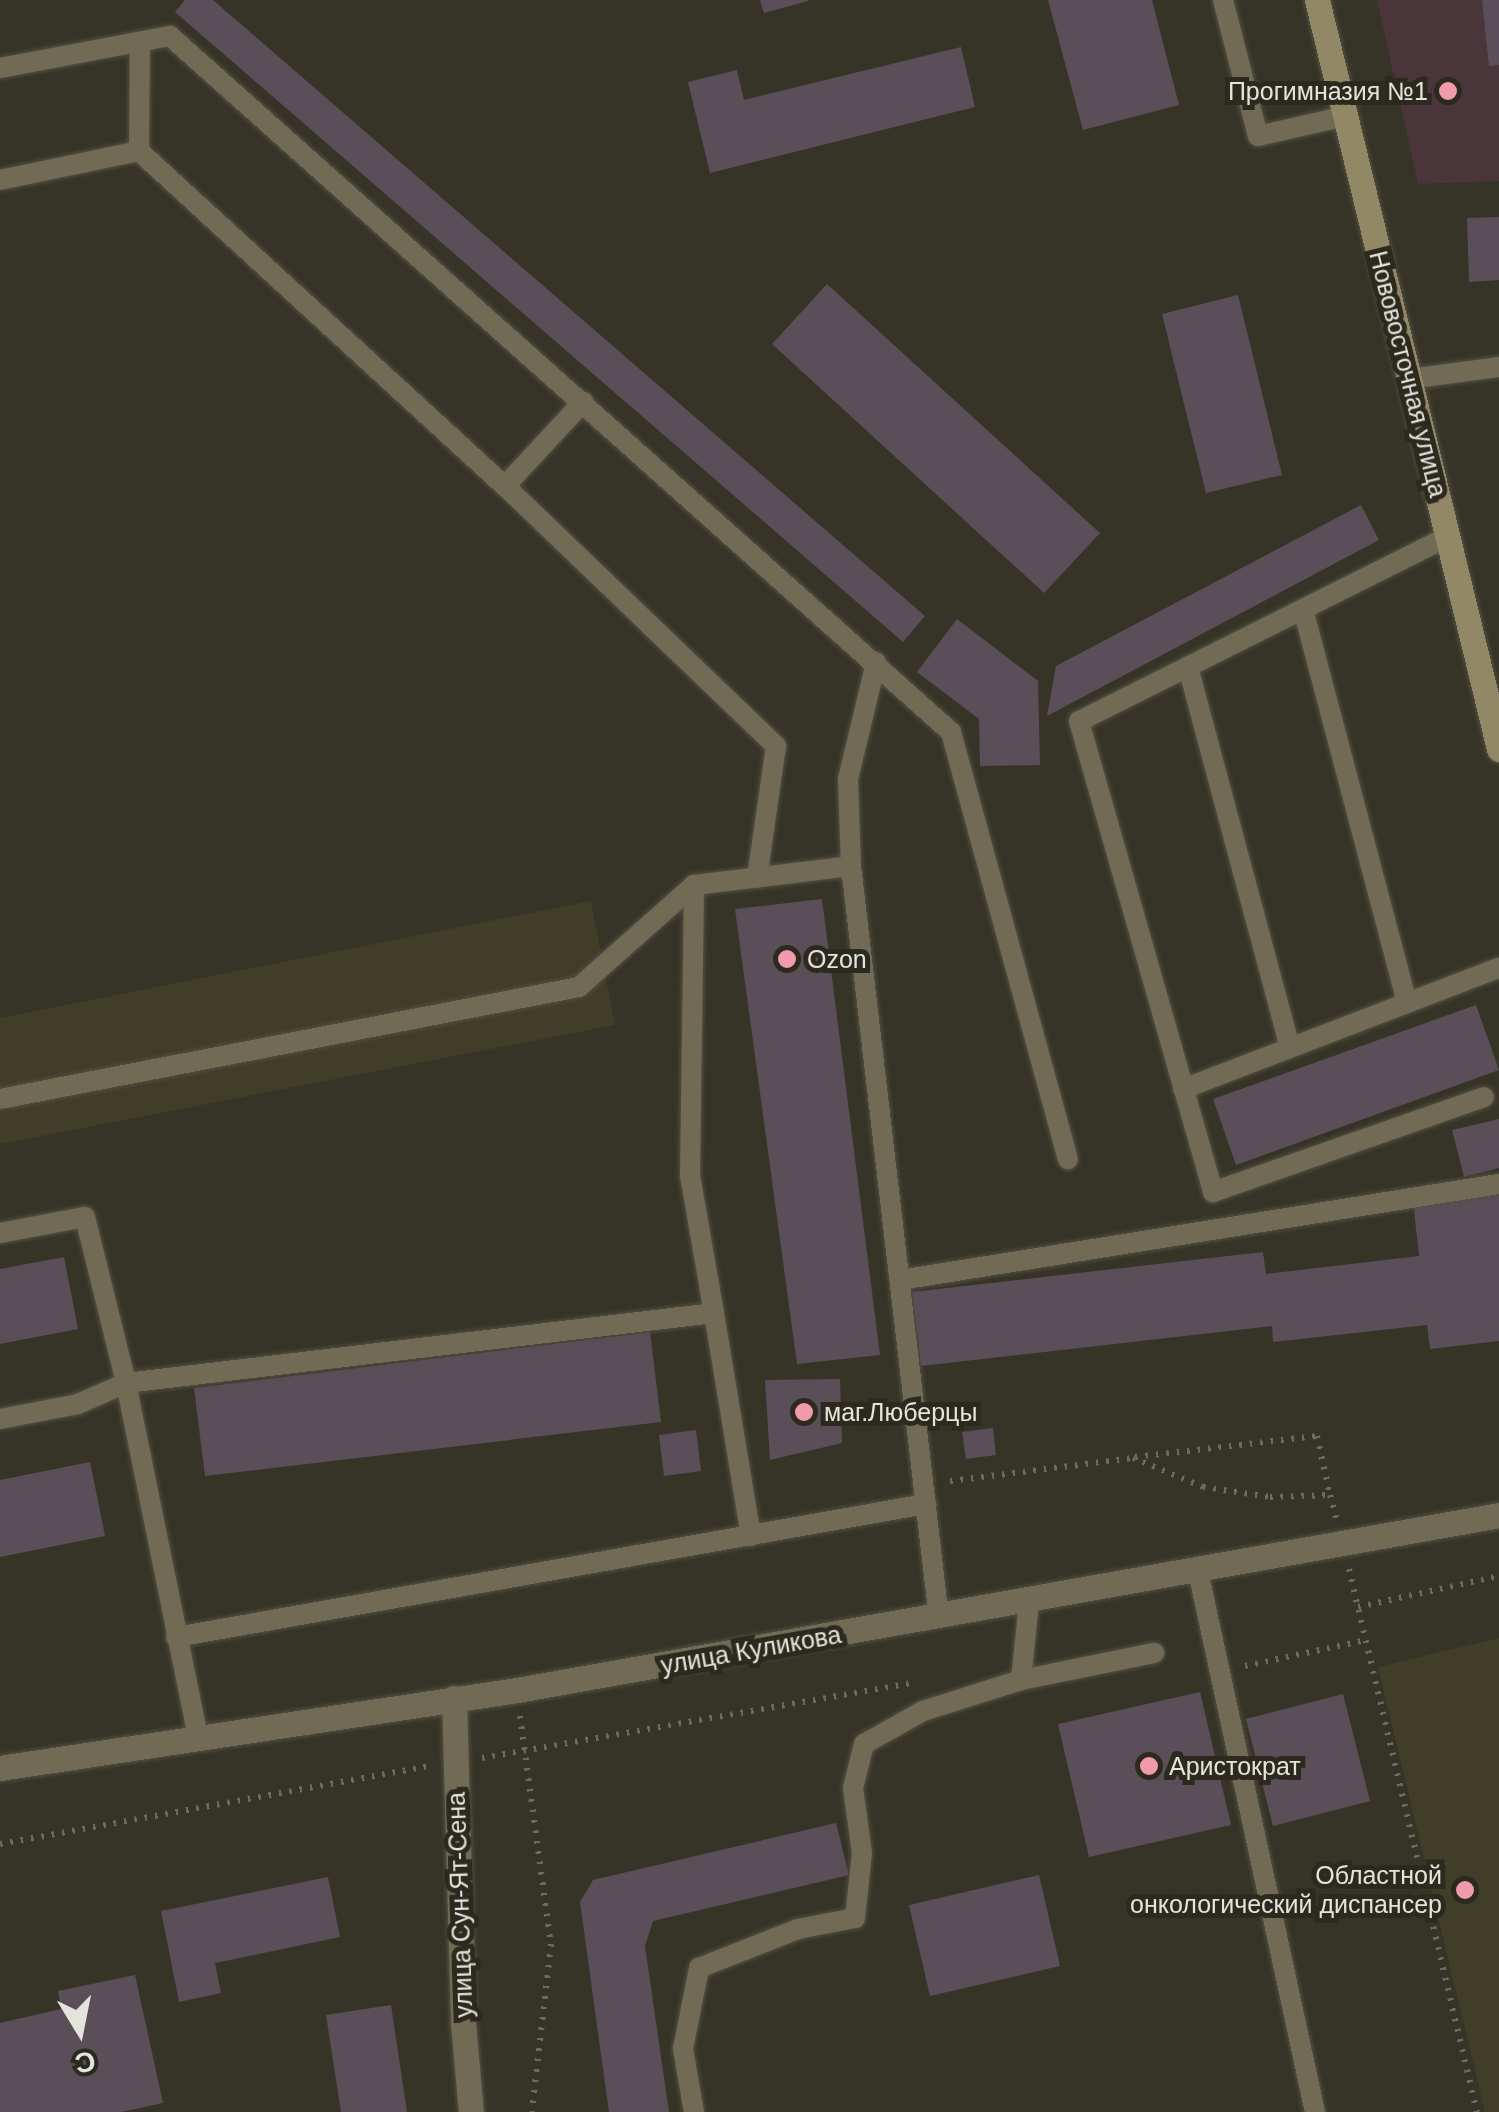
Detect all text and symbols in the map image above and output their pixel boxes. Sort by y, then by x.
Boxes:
place label: Прогимназия №1 [1228,76,1428,106]
marker: Прогимназия №1 [1437,80,1459,102]
street label: Нововосточная улица [1363,248,1453,500]
place label: Ozon [807,944,867,974]
marker: Ozon [776,948,798,970]
place label: маг.Люберцы [824,1397,977,1427]
marker: маг.Люберцы [793,1401,815,1423]
street label: улица Куликова [658,1619,844,1681]
place label: Аристократ [1169,1751,1301,1781]
marker: Аристократ [1138,1755,1160,1777]
street label: улица Сун-Ят-Сена [441,1792,479,2018]
place label: Областной онкологический диспансер [1130,1861,1442,1920]
marker: Областной онкологический диспансер [1452,1877,1478,1903]
north arrow [30,1982,130,2082]
text: С [73,2045,98,2079]

